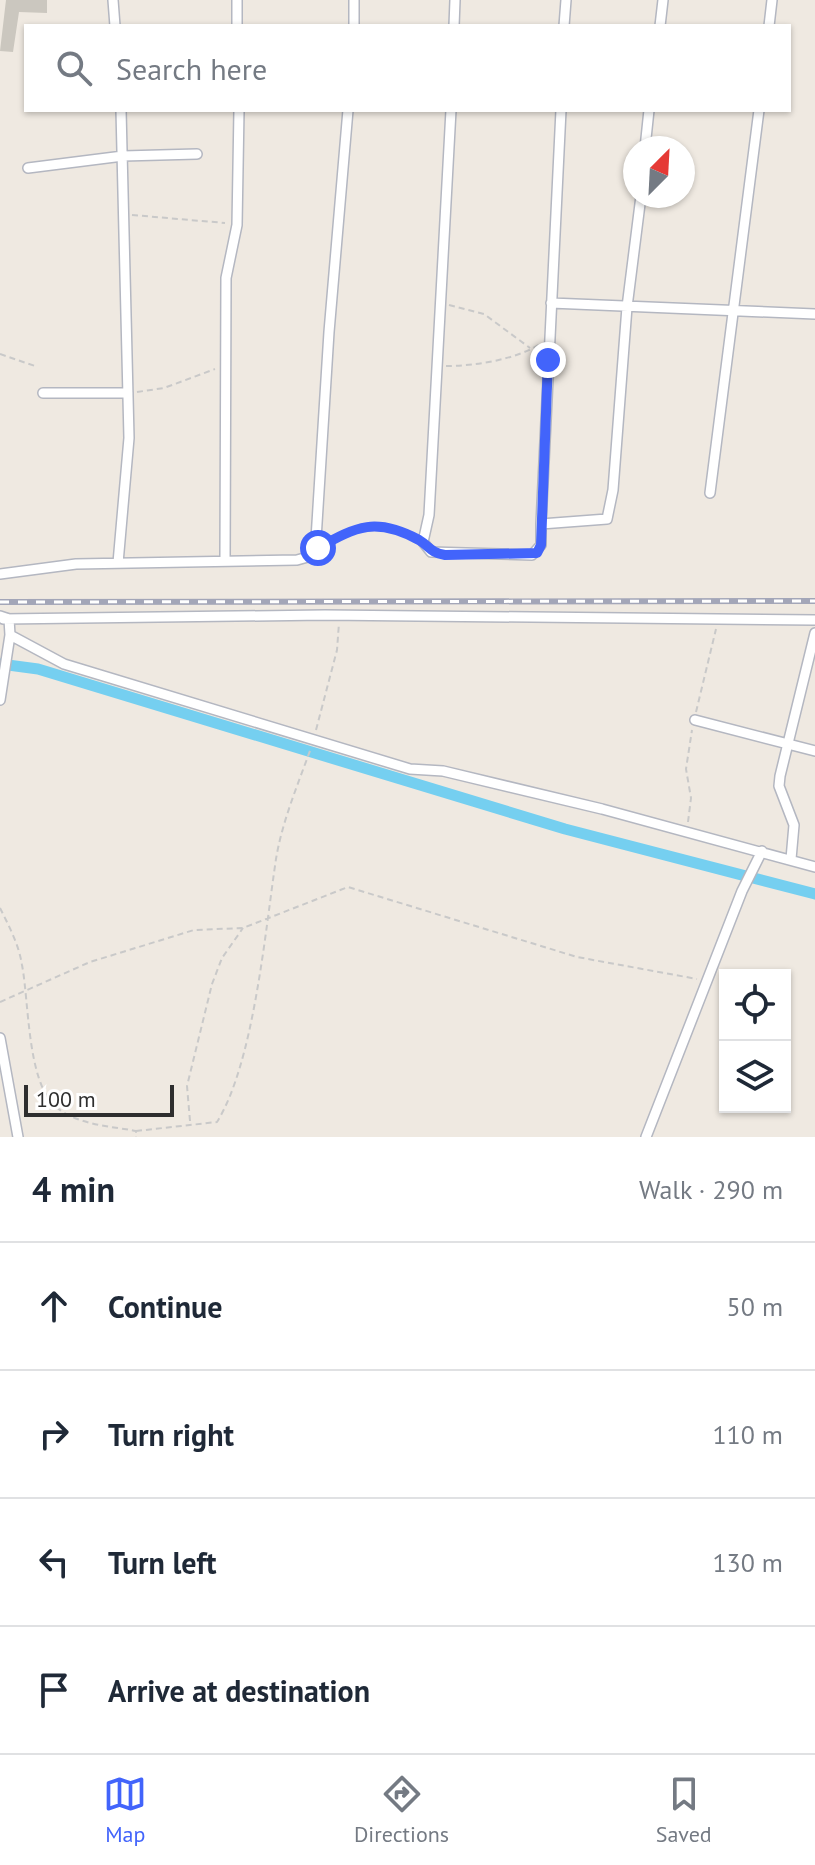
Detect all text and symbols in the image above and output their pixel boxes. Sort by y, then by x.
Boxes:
search box [24,24,791,112]
icon: search [52,46,96,90]
text: Search here [116,49,267,88]
north arrow [623,136,695,208]
route end [530,342,566,378]
route start [300,530,336,566]
map controls [719,969,791,1113]
button: locate [719,969,791,1041]
button: layers [719,1041,791,1113]
scale bar [24,1081,174,1117]
text: 100 m [36,1085,96,1113]
text: 4 min [32,1167,115,1211]
text: Walk · 290 m [639,1173,783,1206]
icon: ahead [32,1284,76,1328]
text: Continue [108,1287,222,1326]
text: 50 m [727,1290,783,1323]
icon: right [32,1412,76,1456]
text: Turn right [108,1415,234,1454]
text: 110 m [712,1418,783,1451]
icon: left [32,1540,76,1584]
text: Turn left [108,1543,216,1582]
text: 130 m [712,1546,783,1579]
icon: arrive [32,1668,76,1712]
text: Arrive at destination [108,1671,370,1710]
tab: Map [103,1772,147,1848]
tab: Directions [354,1772,449,1848]
tab: Saved [656,1772,712,1848]

